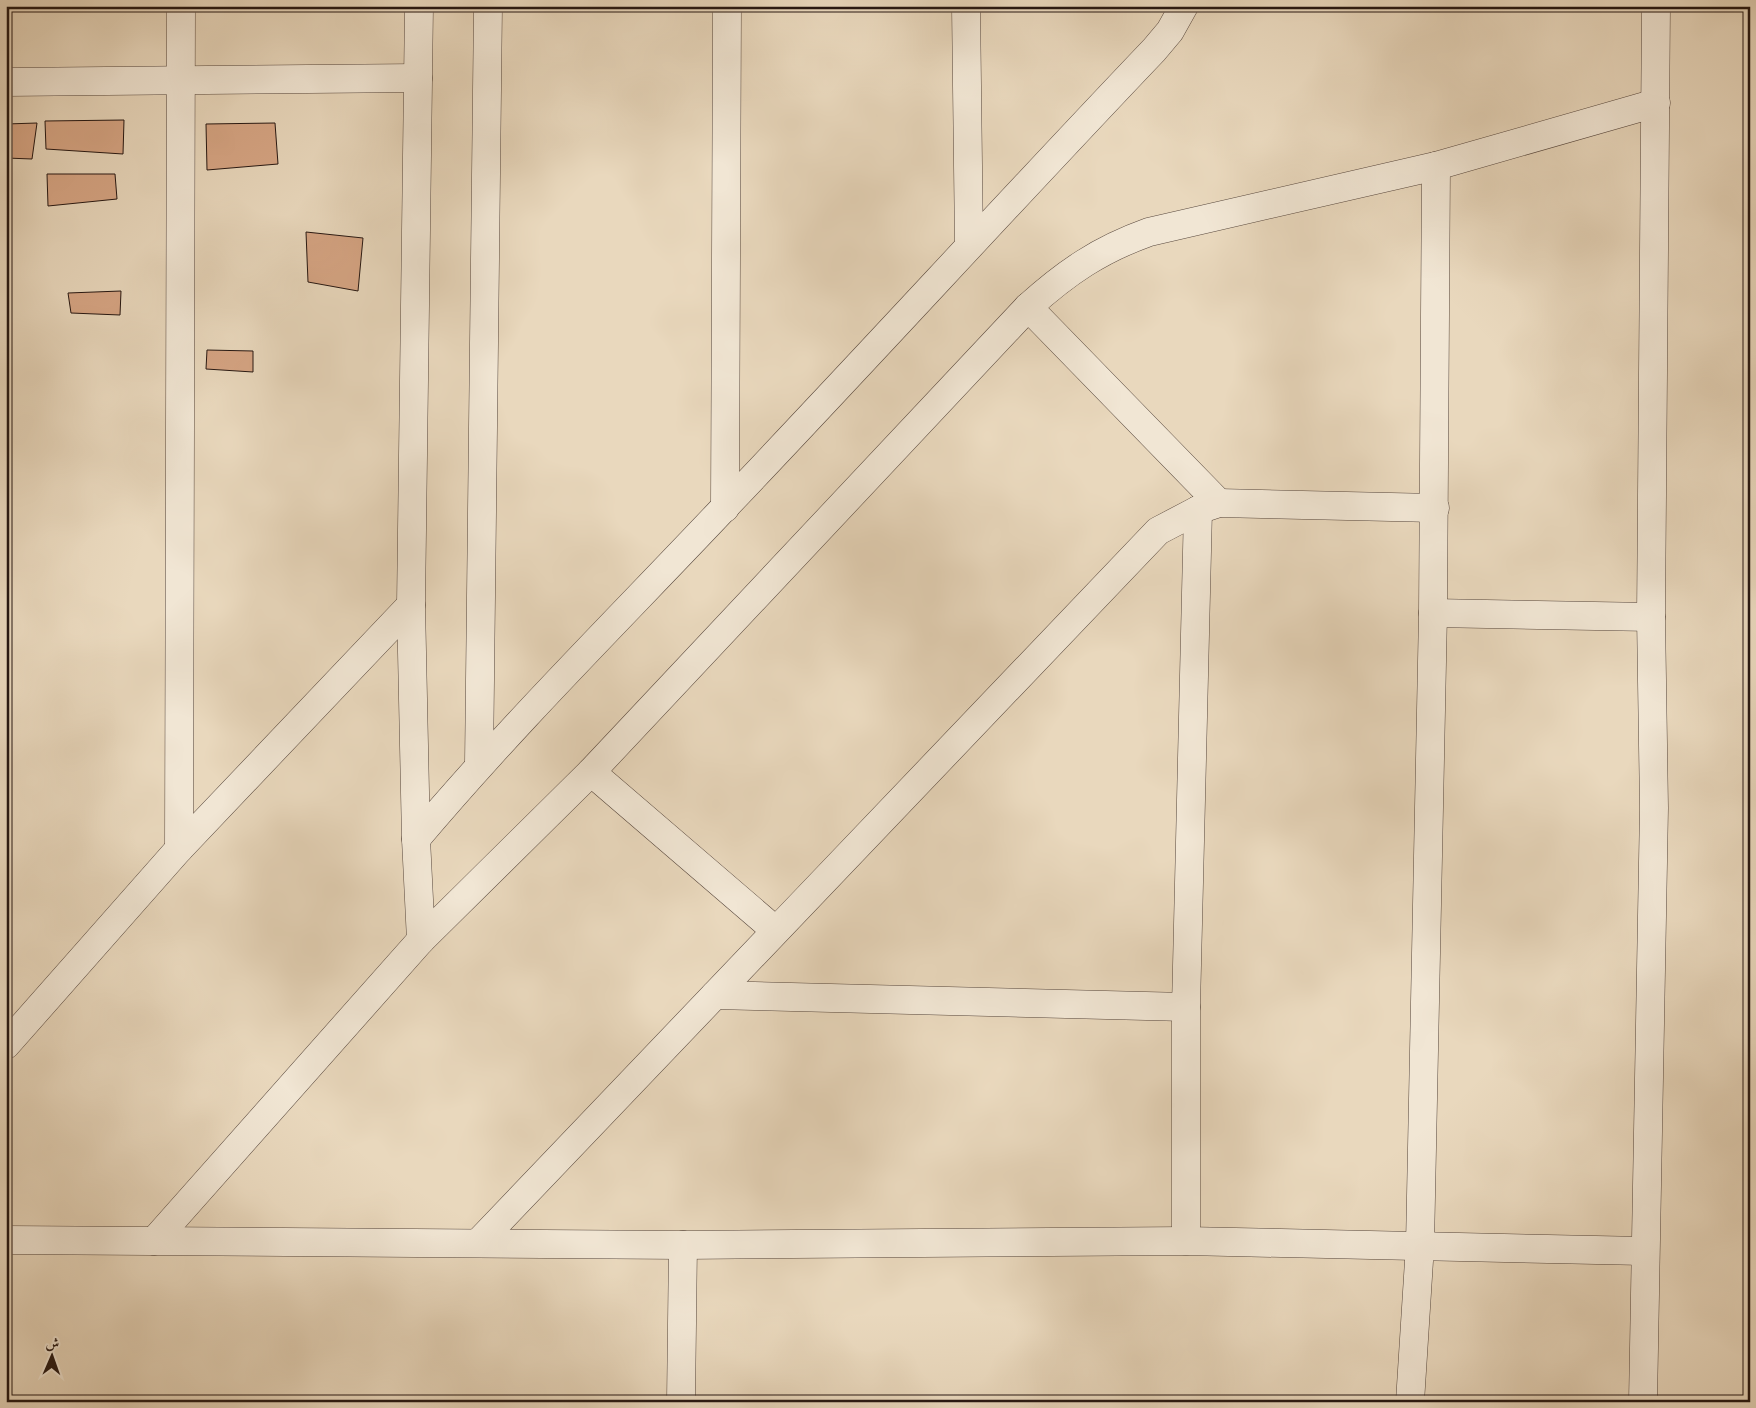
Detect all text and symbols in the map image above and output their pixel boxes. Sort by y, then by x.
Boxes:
north arrow [28,1330,78,1380]
text: ش [45,1335,60,1354]

